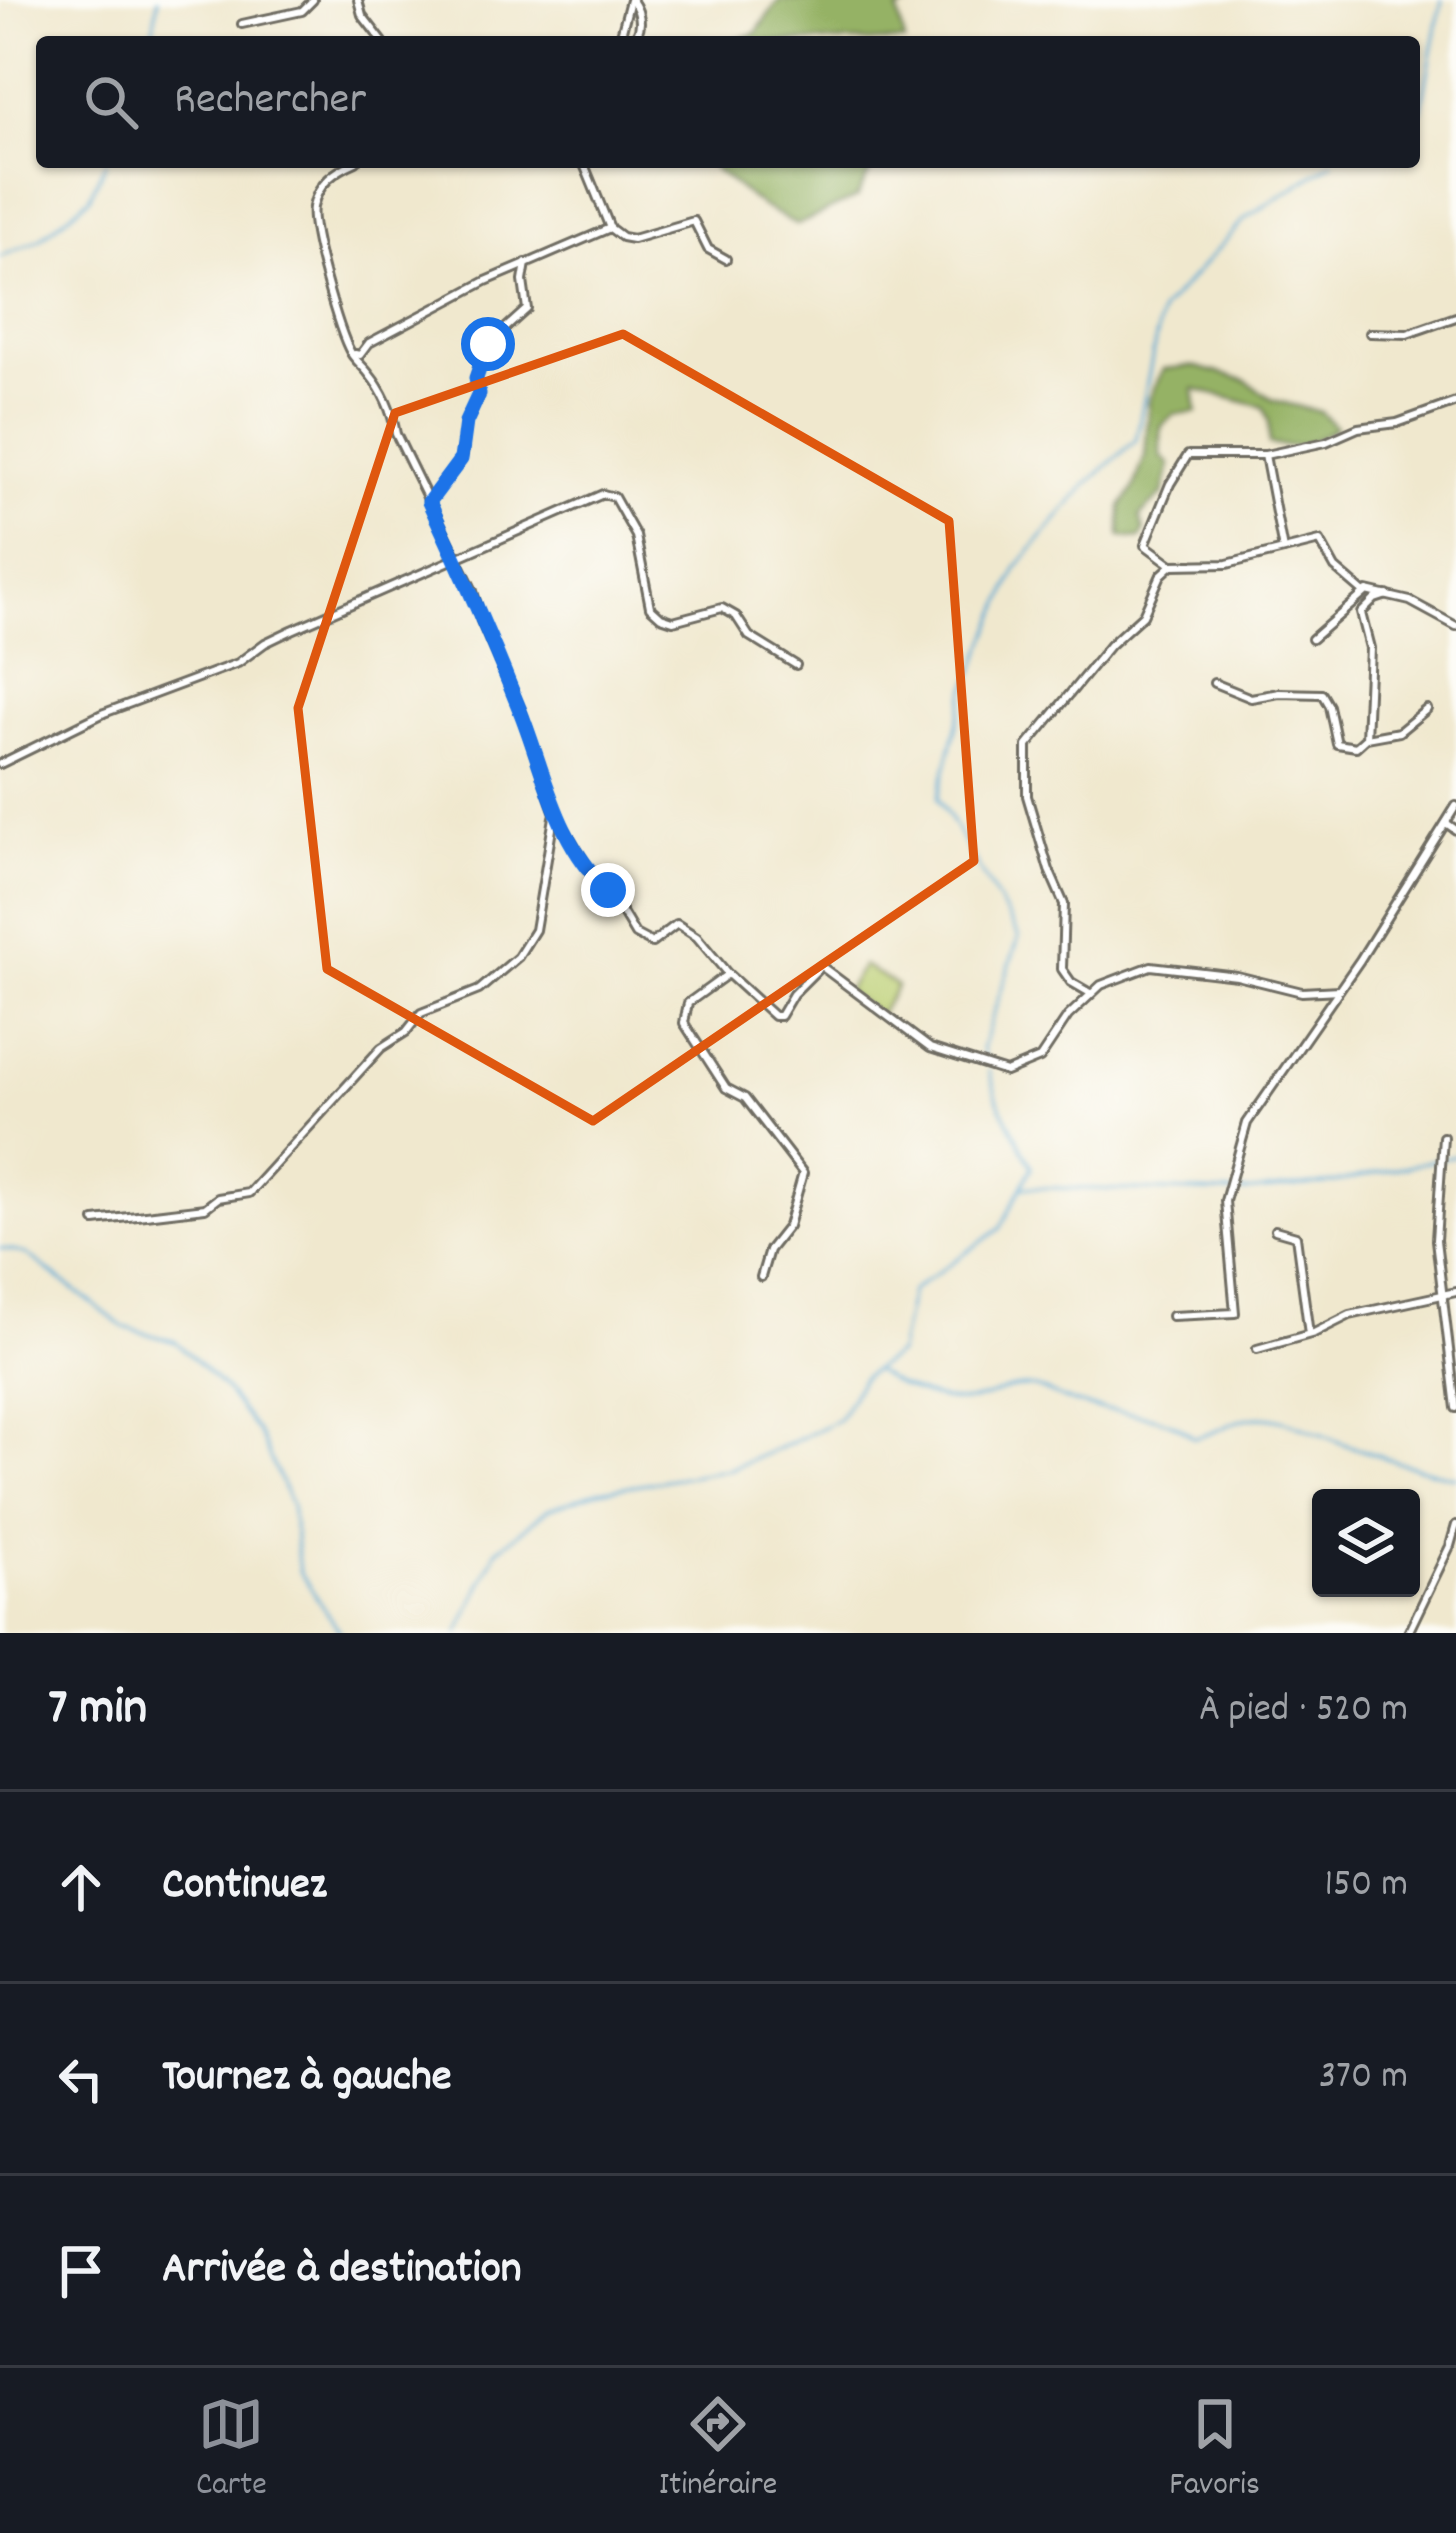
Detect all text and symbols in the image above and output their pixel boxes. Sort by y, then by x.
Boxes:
search box [36,36,1420,168]
icon: search [78,69,144,135]
text: Rechercher [174,70,366,134]
route start [461,317,515,371]
route end [581,863,635,917]
map controls [1312,1489,1420,1597]
button: layers [1312,1489,1420,1597]
text: 7 min [48,1675,147,1747]
text: À pied · 520 m [1199,1684,1408,1739]
icon: ahead [48,1854,114,1920]
text: Continuez [162,1855,327,1919]
text: 150 m [1324,1859,1408,1914]
icon: left [48,2046,114,2112]
text: Tournez à gauche [162,2047,452,2111]
text: 370 m [1319,2051,1408,2106]
icon: arrive [48,2238,114,2304]
text: Arrivée à destination [162,2239,521,2303]
tab: Carte [196,2391,267,2510]
tab: Itinéraire [659,2391,777,2510]
tab: Favoris [1169,2391,1260,2510]

